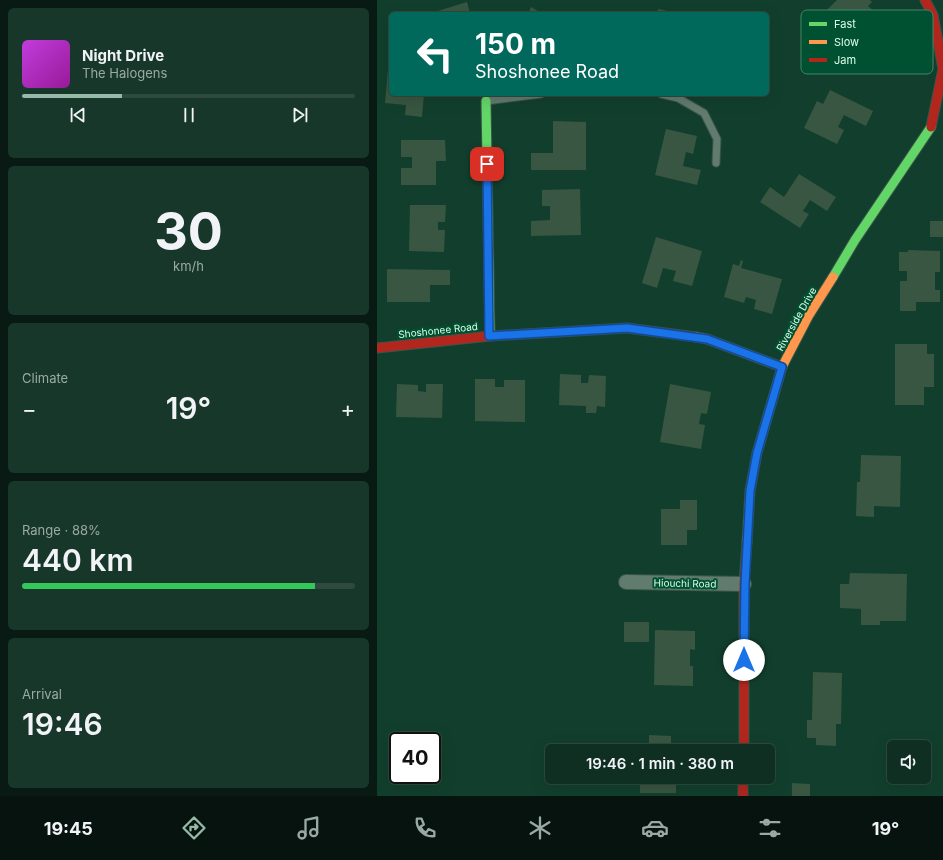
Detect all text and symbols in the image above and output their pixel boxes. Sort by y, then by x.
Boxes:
legend [801,10,933,74]
text: Fast [834,17,856,31]
text: 150 m [475,27,556,61]
icon: left [409,28,461,80]
text: Slow [834,35,859,49]
text: Night Drive [82,46,164,65]
text: Jam [834,53,856,67]
text: Shoshonee Road [475,61,619,82]
text: The Halogens [82,65,167,81]
icon: previous [67,104,89,126]
icon: pause [178,104,200,126]
icon: next [289,104,311,126]
pin [470,147,504,181]
icon: arrive [476,153,498,175]
text: 30 [154,200,223,263]
text: km/h [173,258,204,274]
street label: Riverside Drive [773,285,819,353]
street label: Shoshonee Road [398,320,478,340]
text: Climate [22,370,68,386]
text: 19° [166,390,211,426]
text: − [22,396,37,422]
text: + [340,396,355,422]
text: Range · 88% [22,522,101,538]
text: 440 km [22,542,133,578]
street label: Hiouchi Road [654,576,716,590]
position arrow [723,639,765,681]
text: Arrival [22,686,62,702]
text: 19:46 [22,706,103,742]
speed limit sign: 40 [389,732,441,784]
map controls [887,740,931,784]
button: sound [887,740,931,784]
text: 19:46 · 1 min · 380 m [586,754,734,773]
icon: directions [180,814,208,842]
icon: music [295,814,323,842]
icon: phone [411,814,439,842]
icon: climate [526,814,554,842]
icon: car [641,814,669,842]
icon: filters [756,814,784,842]
text: 19:45 [44,818,93,839]
text: 19° [872,818,899,839]

